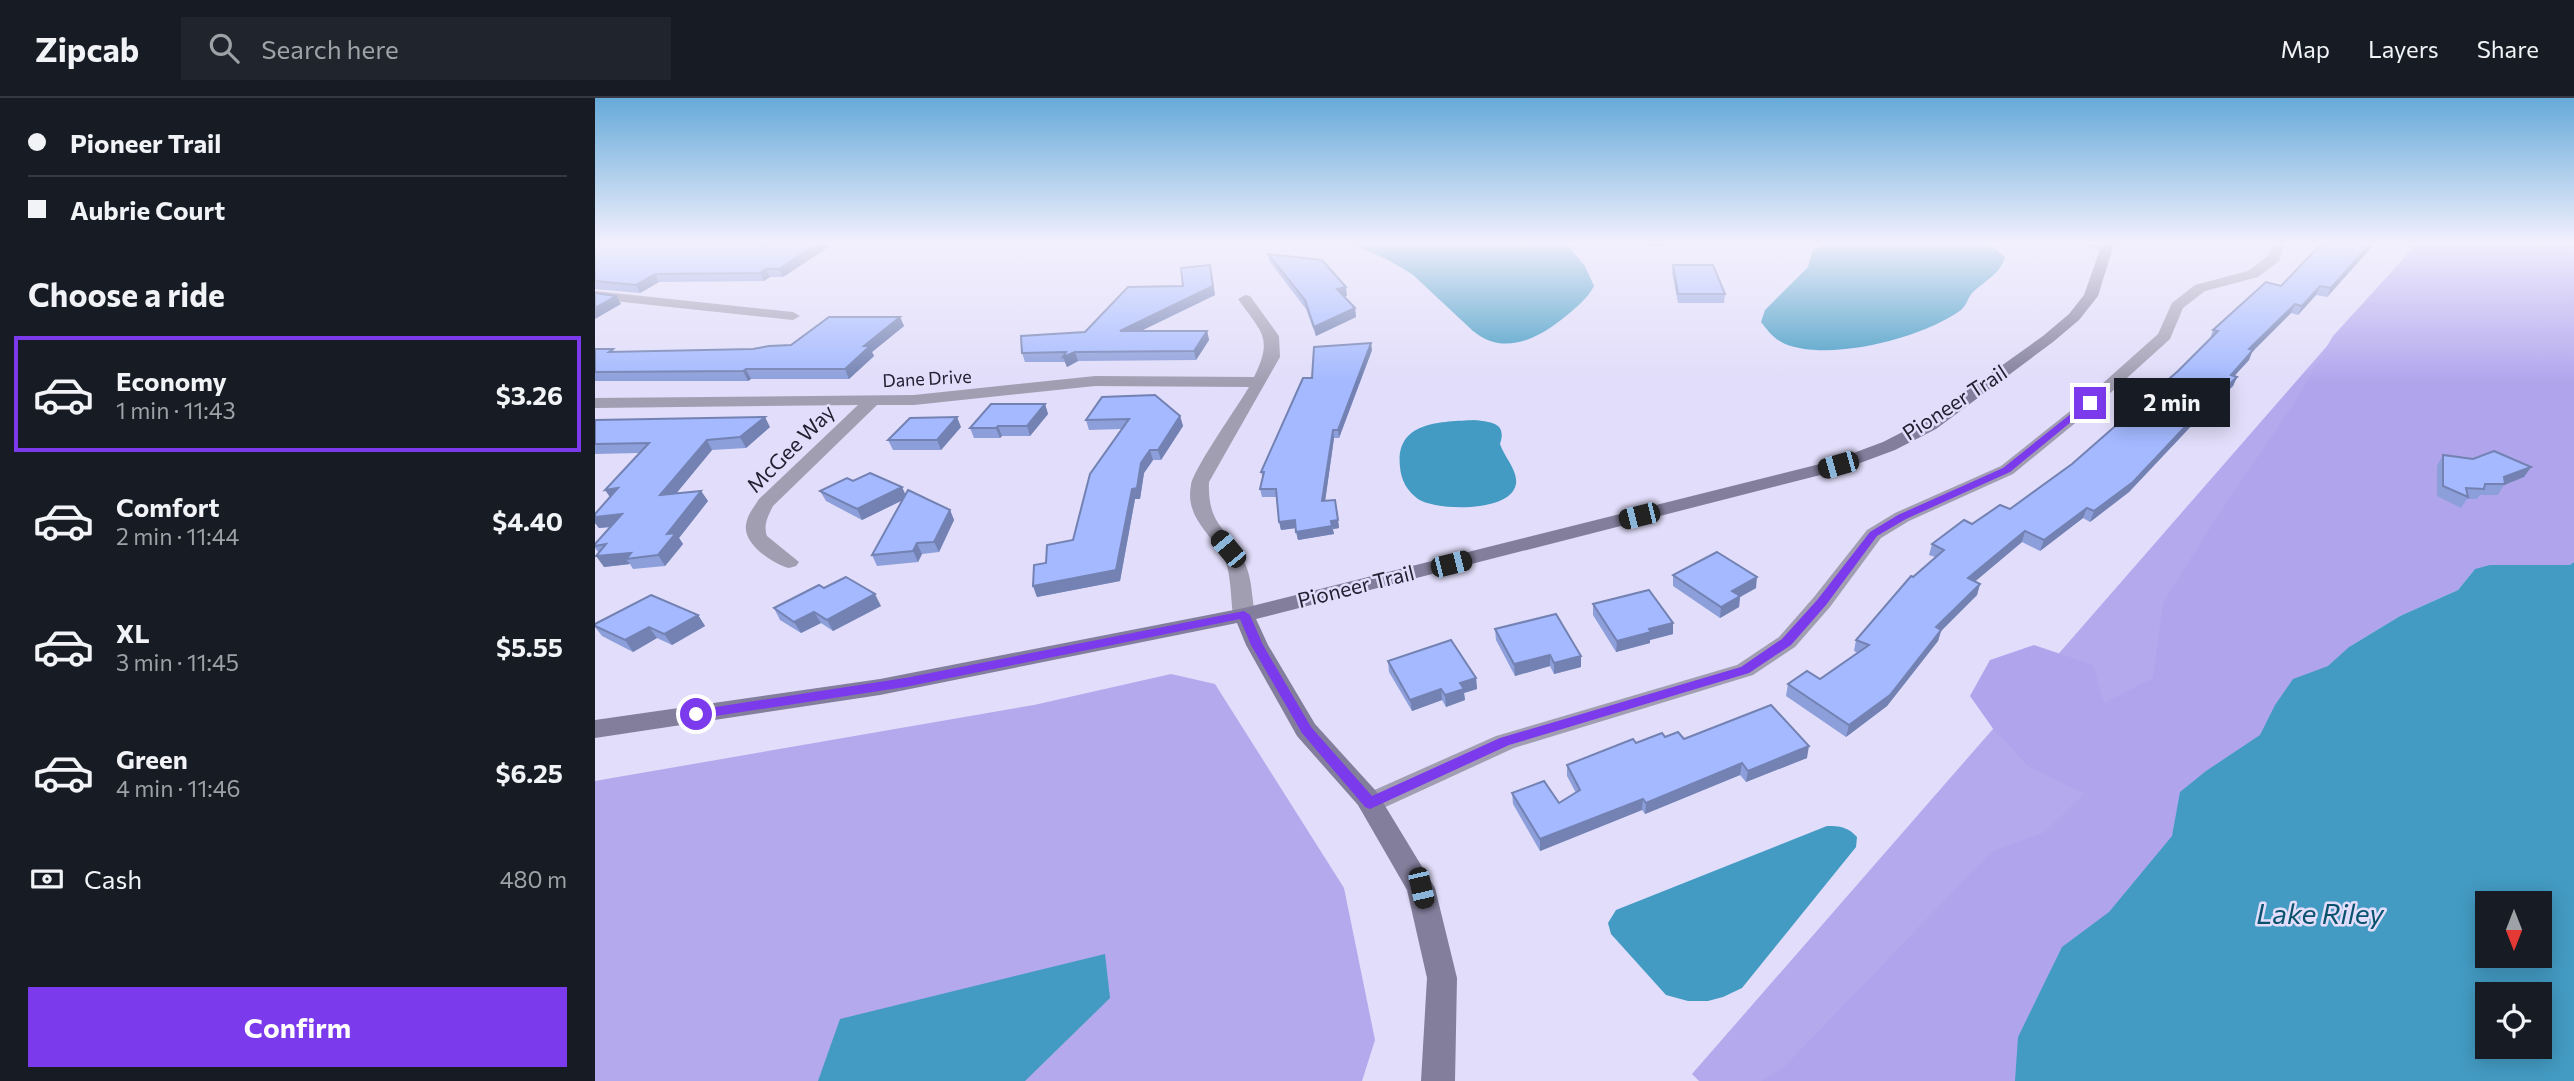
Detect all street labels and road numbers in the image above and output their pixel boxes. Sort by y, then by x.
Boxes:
street label: Pioneer Trail [1897,359,2011,445]
street label: Dane Drive [882,365,972,391]
street label: McGee Way [741,399,839,497]
street label: Pioneer Trail [1295,559,1417,612]

